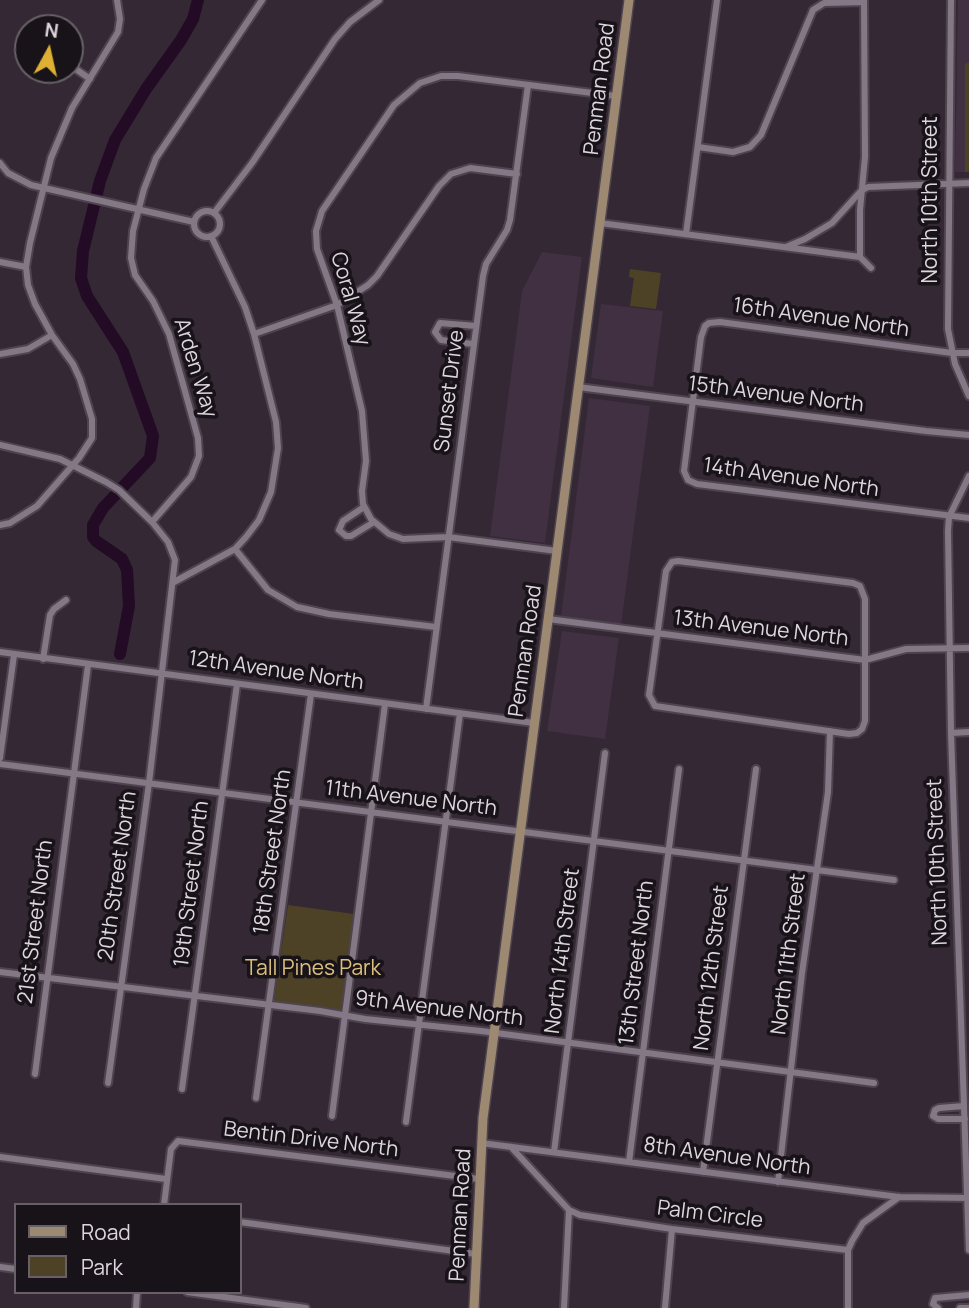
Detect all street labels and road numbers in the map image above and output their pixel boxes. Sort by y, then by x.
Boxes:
street label: Penman Road [579,21,621,157]
street label: North 10th Street [918,116,944,284]
street label: Coral Way [325,249,375,349]
street label: 16th Avenue North [731,293,911,343]
street label: Arden Way [168,315,222,421]
street label: Sunset Drive [430,328,470,454]
street label: 15th Avenue North [687,372,865,418]
street label: 14th Avenue North [702,453,880,503]
street label: Penman Road [504,583,548,719]
street label: 13th Avenue North [672,606,850,652]
street label: 12th Avenue North [187,646,365,696]
street label: 18th Street North [249,768,297,936]
street label: 11th Avenue North [324,776,498,822]
street label: North 10th Street [922,778,954,946]
street label: 20th Street North [94,790,142,962]
street label: 19th Street North [169,799,215,969]
street label: 21st Street North [13,839,59,1005]
street label: North 14th Street [540,867,586,1035]
street label: North 11th Street [767,872,811,1036]
street label: 13th Street North [614,879,660,1047]
street label: North 12th Street [689,884,735,1052]
street label: 9th Avenue North [353,986,525,1032]
street label: Bentin Drive North [222,1117,400,1163]
street label: 8th Avenue North [642,1133,812,1181]
street label: Penman Road [445,1148,477,1282]
street label: Palm Circle [656,1196,764,1234]

